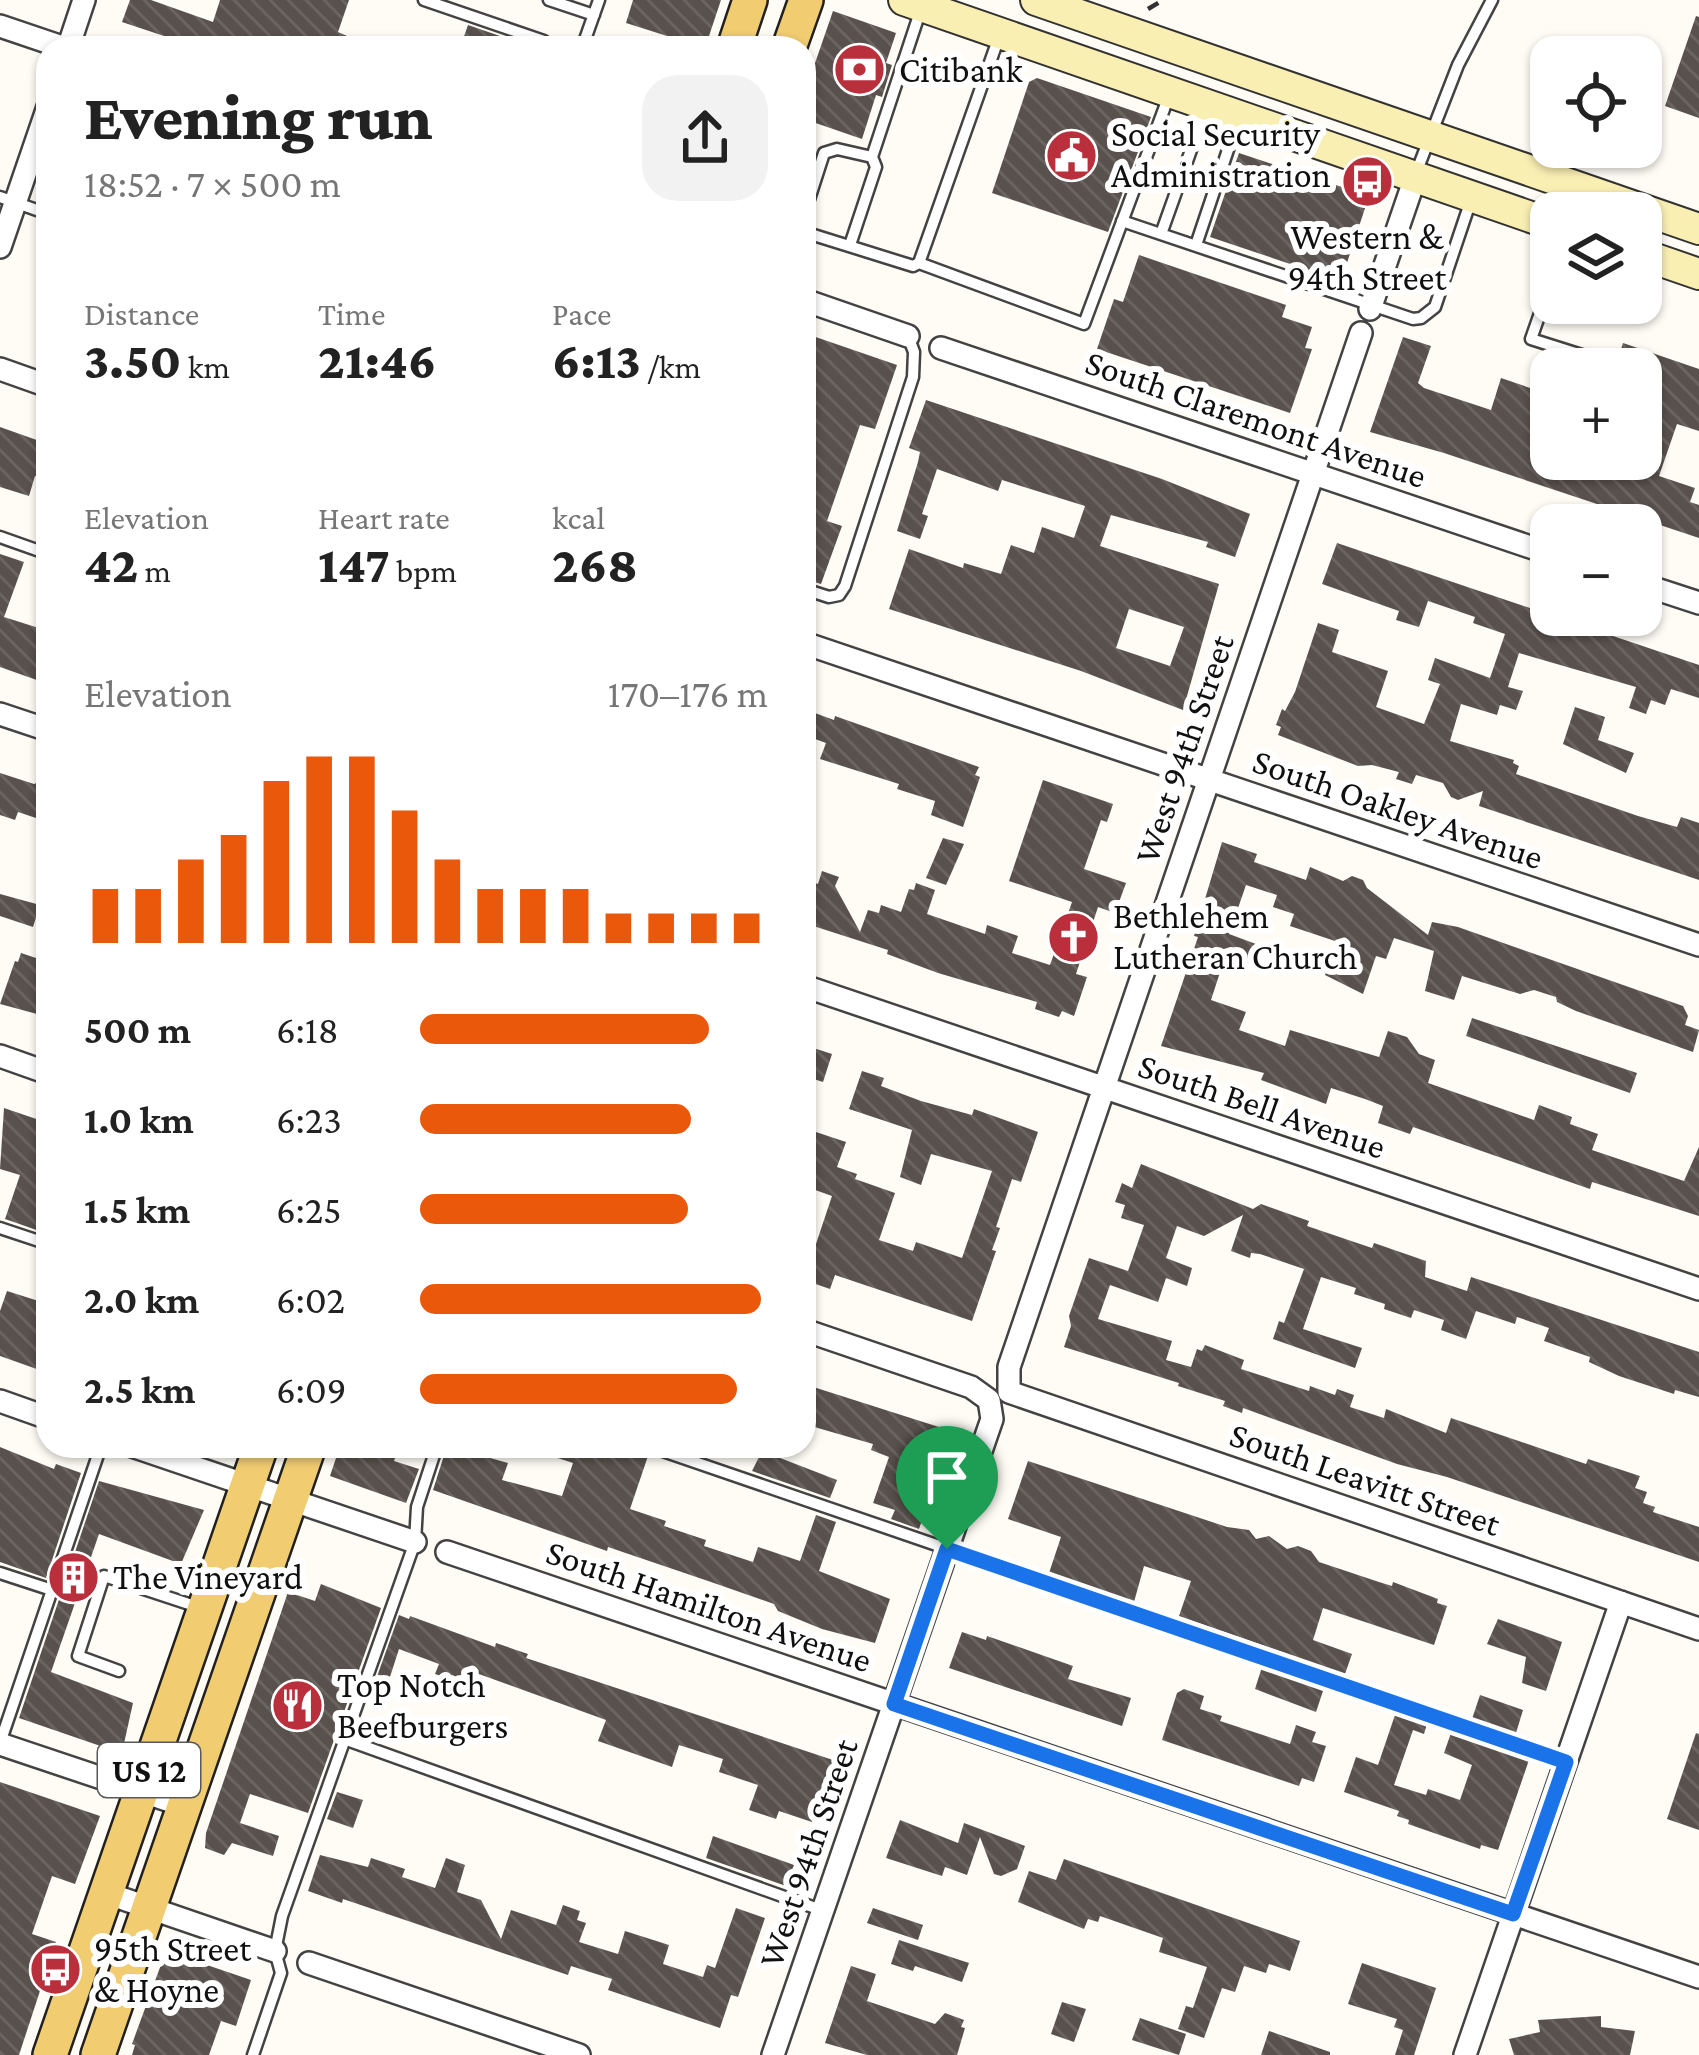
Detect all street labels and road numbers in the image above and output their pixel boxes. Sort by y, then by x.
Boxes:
street label: South Claremont Avenue [1080,342,1432,496]
street label: West 94th Street [1126,629,1242,868]
street label: South Oakley Avenue [1248,741,1548,877]
street label: South Bell Avenue [1133,1045,1391,1167]
street label: South Leavitt Street [1225,1414,1506,1544]
street label: South Hamilton Avenue [541,1531,877,1681]
street label: West 94th Street [750,1733,866,1972]
road number: US 12 [98,1743,200,1797]

